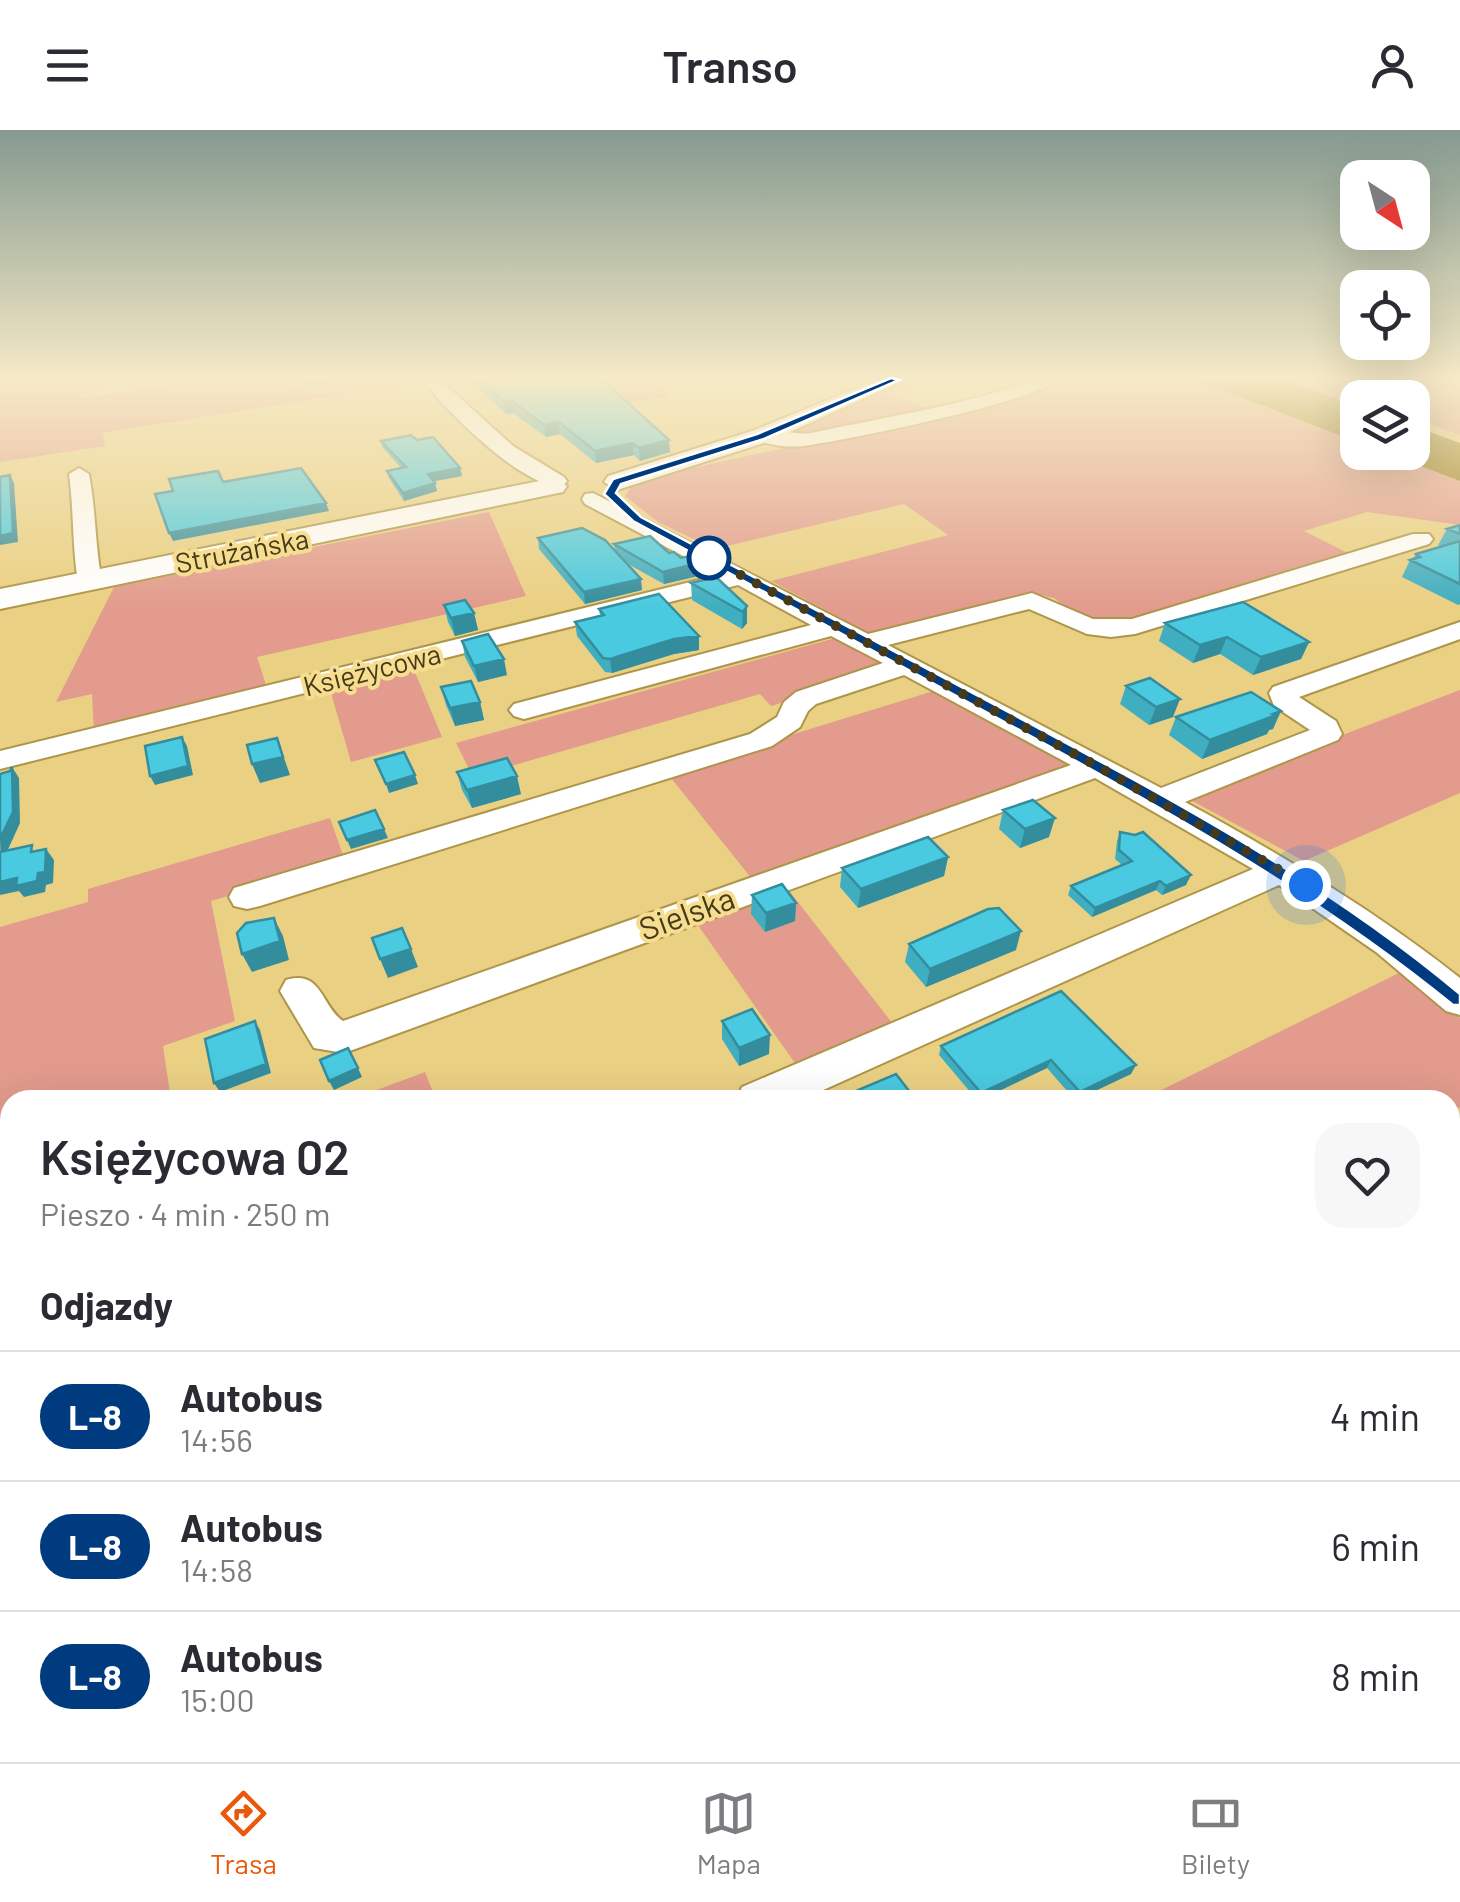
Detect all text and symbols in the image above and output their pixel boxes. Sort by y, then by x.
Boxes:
icon: menu [40,38,95,93]
text: Transo [662,38,798,92]
icon: person [1365,38,1420,93]
north arrow [1340,160,1430,250]
map controls [1340,160,1430,470]
button: locate [1340,270,1430,360]
button: layers [1340,380,1430,470]
street label: Strużańska [172,520,311,580]
unlabelled marker [688,537,730,579]
street label: Księżycowa [299,636,444,703]
your location [1281,860,1331,910]
street label: Sielska [633,877,739,947]
button: heart [1315,1123,1420,1228]
text: Księżycowa 02 [40,1127,350,1185]
text: Pieszo · 4 min · 250 m [40,1194,330,1232]
text: Odjazdy [40,1282,173,1328]
text: Autobus [180,1374,323,1420]
text: 4 min [1330,1393,1420,1439]
text: L-8 [68,1395,122,1437]
text: 14:56 [180,1420,253,1458]
text: Autobus [180,1504,323,1550]
text: 6 min [1331,1523,1420,1569]
text: L-8 [68,1525,122,1567]
text: 14:58 [180,1550,253,1588]
text: Autobus [180,1634,323,1680]
text: 8 min [1331,1653,1420,1699]
text: L-8 [68,1655,122,1697]
text: 15:00 [180,1680,255,1718]
tab: Trasa [210,1786,277,1880]
tab: Mapa [697,1786,761,1880]
tab: Bilety [1181,1786,1250,1880]

